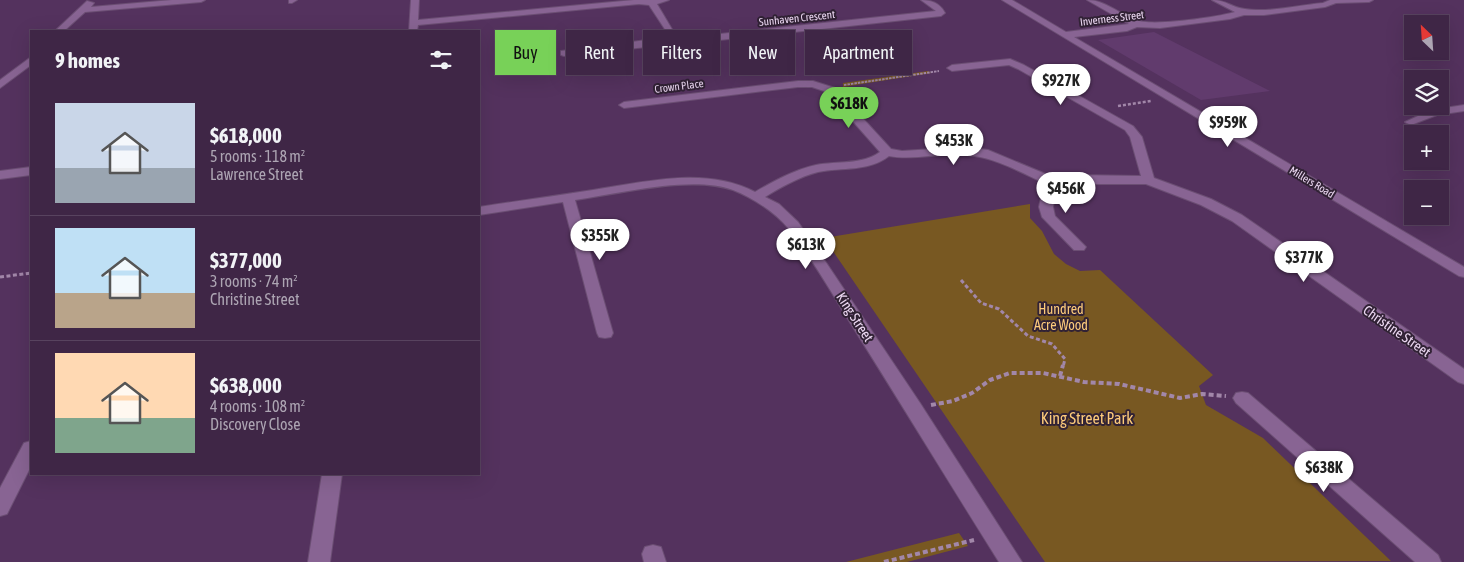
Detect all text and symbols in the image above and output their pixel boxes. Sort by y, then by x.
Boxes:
street label: Sunhaven Crescent [758,8,836,28]
street label: Inverness Street [1079,8,1145,28]
north arrow [1404,15,1449,60]
map controls [1404,15,1449,225]
chip: Buy [495,30,556,75]
chip: Rent [566,30,633,75]
chip: Filters [643,30,720,75]
chip: New [730,30,795,75]
chip: Apartment [805,30,912,75]
icon: filters [427,46,455,74]
text: 9 homes [55,48,120,72]
pin: $927K [1026,64,1096,106]
button: layers [1404,70,1449,115]
text: $927K [1042,71,1080,89]
street label: Crown Place [654,77,704,95]
pin: $618K [814,86,884,129]
text: $618K [830,94,868,112]
pin: $959K [1193,106,1263,148]
text: $959K [1209,113,1247,131]
icon: home [95,123,155,183]
text: $618,000 [210,123,282,147]
pin: $453K [919,124,989,166]
button: + [1404,125,1449,170]
text: $453K [935,131,973,149]
text: 5 rooms · 118 m² [210,147,305,165]
street label: Millers Road [1287,164,1337,200]
text: Lawrence Street [210,165,303,183]
pin: $456K [1031,172,1101,214]
text: $456K [1047,179,1085,197]
button: − [1404,180,1449,225]
pin: $355K [565,218,635,261]
text: $355K [581,226,619,244]
pin: $613K [771,228,841,270]
text: $613K [787,235,825,253]
pin: $377K [1269,240,1339,283]
icon: home [95,248,155,308]
text: $377,000 [210,248,282,272]
text: $377K [1285,248,1323,266]
text: 3 rooms · 74 m² [210,272,298,290]
street label: King Street [833,289,877,345]
text: Christine Street [210,290,300,308]
park label: Hundred Acre Wood [1034,301,1088,333]
street label: Christine Street [1360,302,1434,360]
icon: home [95,373,155,433]
text: $638,000 [210,373,282,397]
text: 4 rooms · 108 m² [210,397,305,415]
park label: King Street Park [1041,409,1133,428]
text: Discovery Close [210,415,300,433]
pin: $638K [1289,450,1359,493]
text: $638K [1305,458,1343,476]

